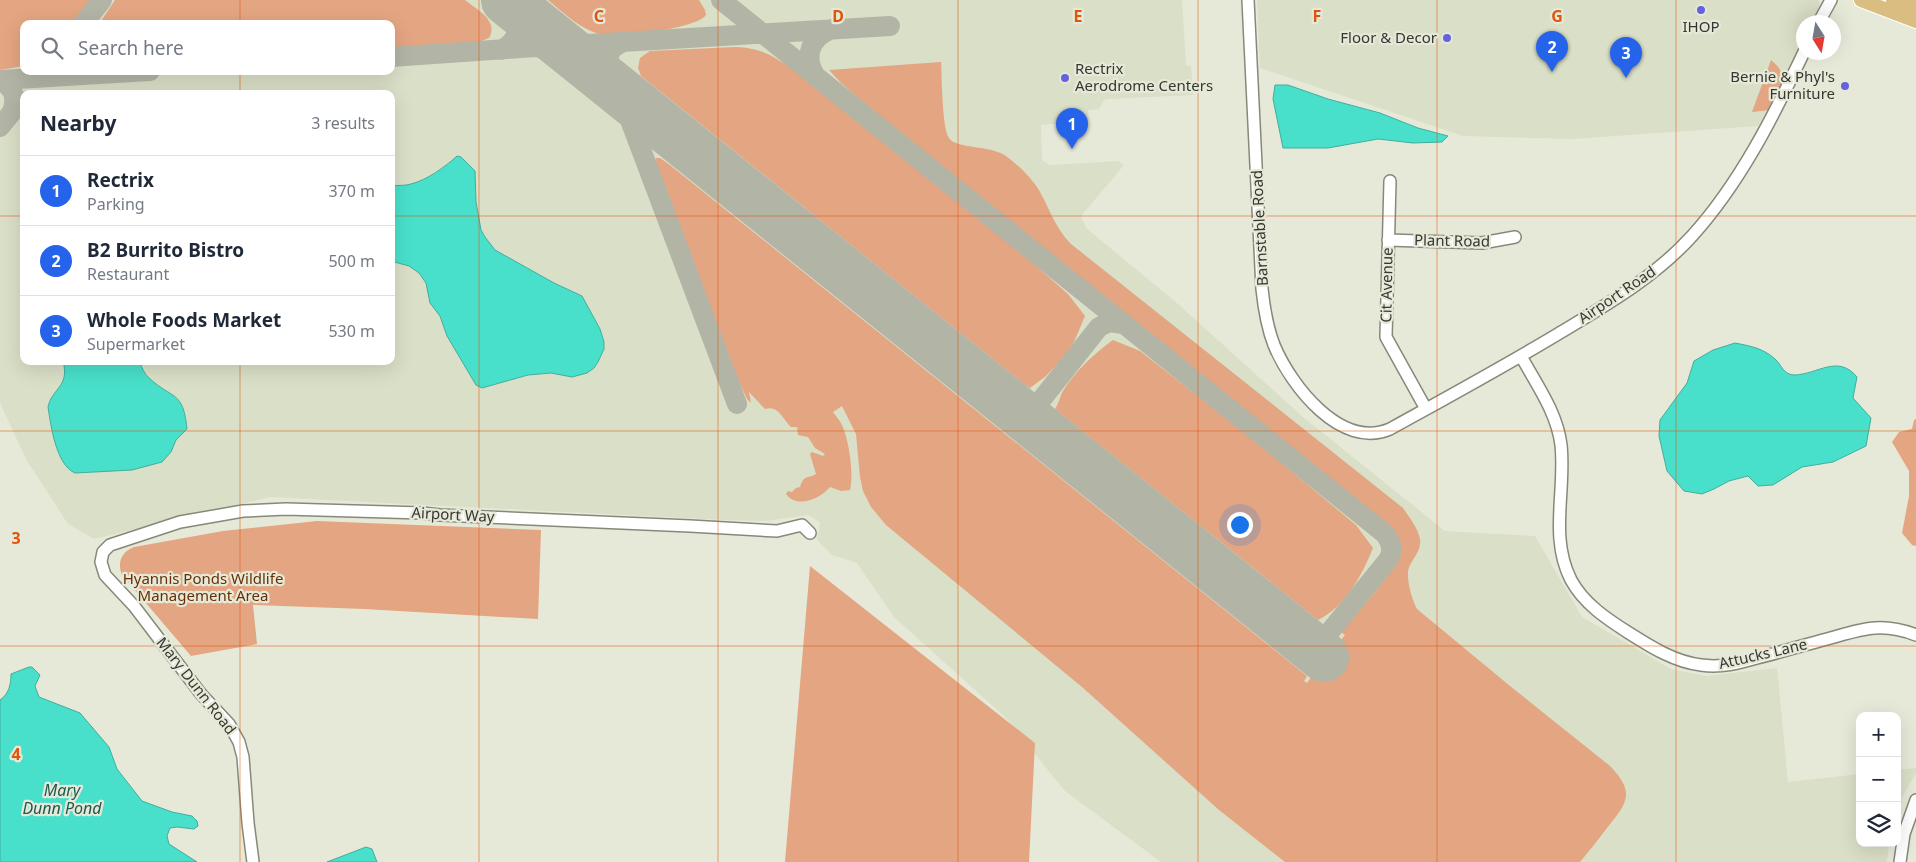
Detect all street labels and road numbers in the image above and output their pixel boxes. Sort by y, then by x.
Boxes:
street label: Barnstable Road [1246,170,1272,287]
street label: Plant Road [1414,229,1490,251]
street label: Cit Avenue [1375,247,1397,323]
street label: Airport Road [1574,261,1659,327]
street label: Airport Way [411,502,495,526]
street label: Mary Dunn Road [152,633,241,738]
street label: Attucks Lane [1717,633,1809,673]

